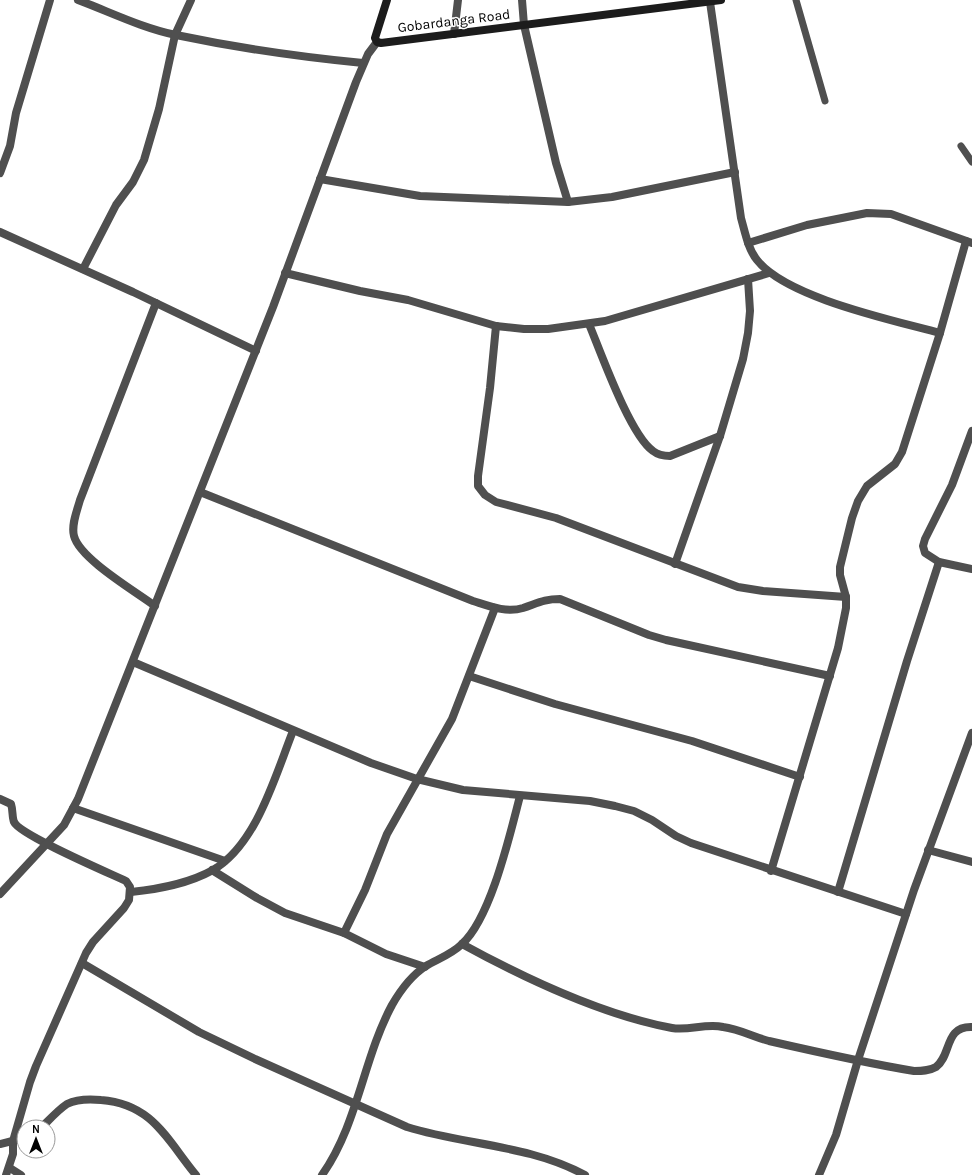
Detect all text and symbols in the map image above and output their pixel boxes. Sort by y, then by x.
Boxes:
street label: Gobardanga Road [397,6,511,36]
north arrow [16,1119,56,1159]
text: N [32,1123,40,1136]

